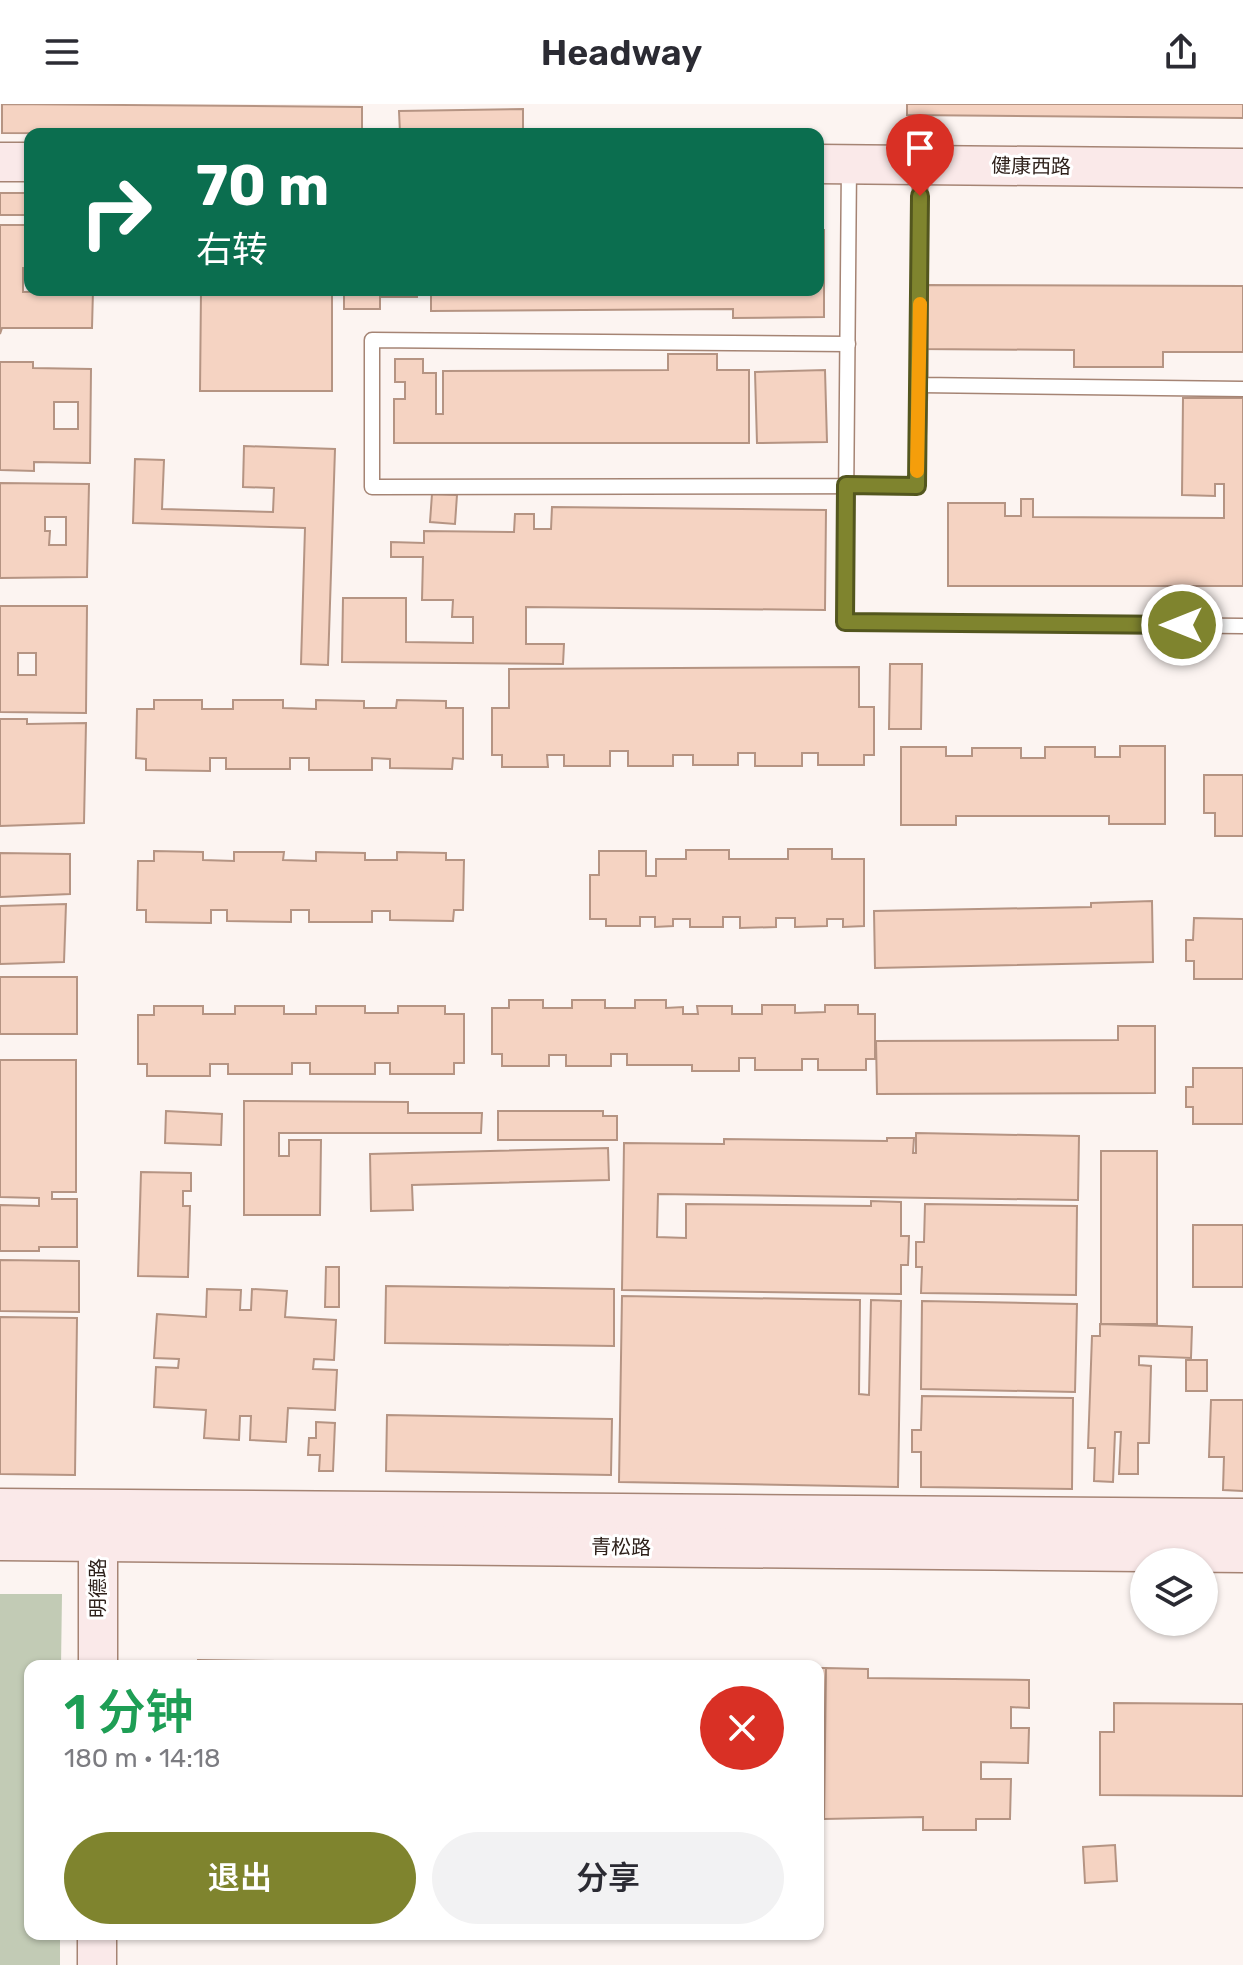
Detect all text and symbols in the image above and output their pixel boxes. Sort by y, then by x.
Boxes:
icon: menu [40,30,84,74]
icon: share [1159,30,1203,74]
text: Headway [541,31,702,74]
pin [886,114,954,196]
icon: arrive [898,126,942,170]
text: 70 m [196,153,329,219]
street label: 健康西路 [991,153,1071,179]
icon: right [64,160,168,264]
text: 右转 [196,228,268,271]
position arrow [1140,583,1224,667]
street label: 青松路 [591,1534,651,1560]
map controls [1130,1548,1218,1636]
button: layers [1130,1548,1218,1636]
street label: 明德路 [86,1558,110,1618]
text: 1 分钟 [64,1684,194,1741]
button: close [700,1686,784,1770]
text: 180 m · 14:18 [64,1743,221,1774]
button: 退出 [64,1832,416,1924]
button: 分享 [432,1832,784,1924]

